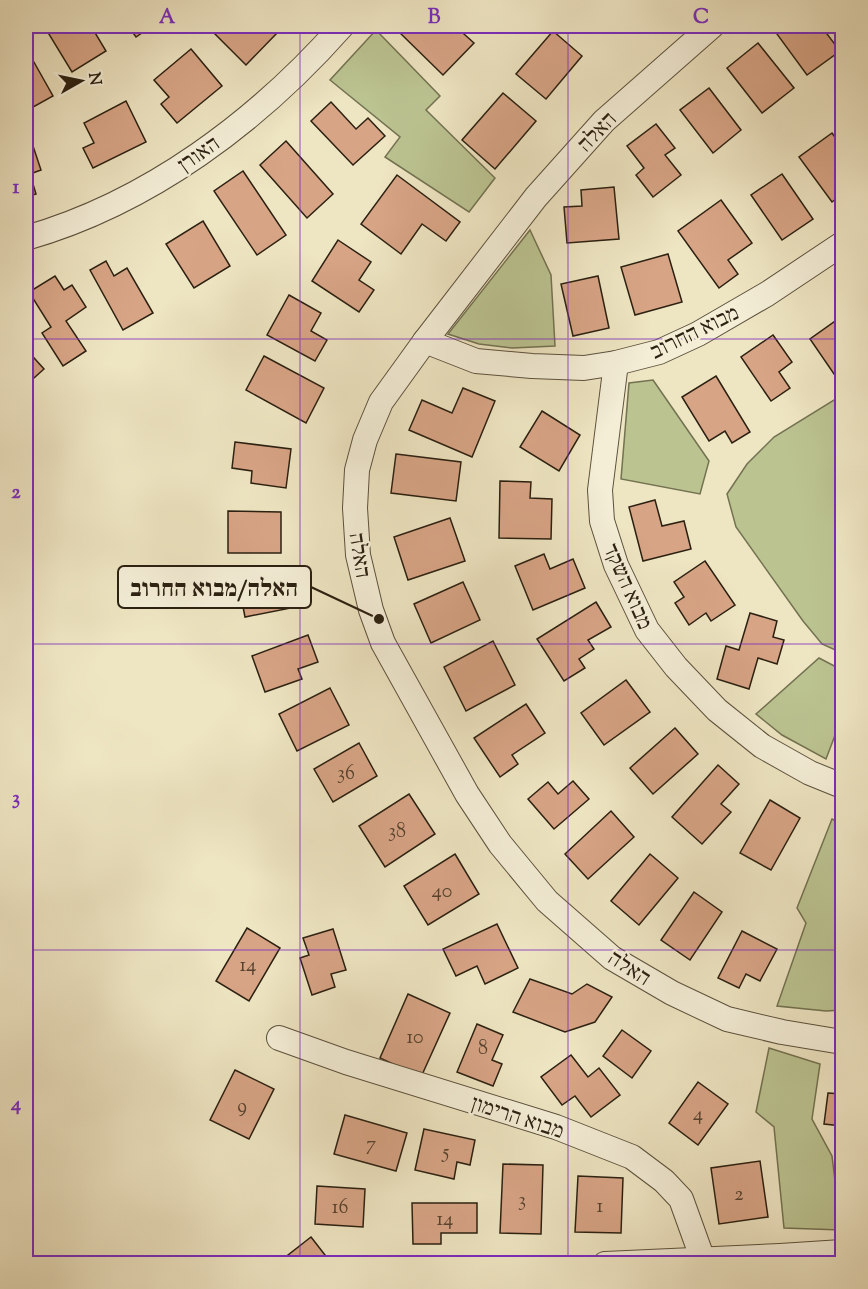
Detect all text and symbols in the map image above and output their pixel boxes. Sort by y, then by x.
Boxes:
text: A [159,4,176,33]
text: B [428,4,441,33]
text: C [693,4,709,33]
north arrow [51,51,111,111]
text: N [81,71,106,87]
street label: האלה [571,106,626,161]
street label: האורן [172,129,227,181]
text: 1 [13,174,20,203]
street label: מבוא החרוב [645,298,745,369]
text: 2 [11,479,21,508]
street label: האלה [339,530,377,581]
street label: מבוא השקד [593,539,659,635]
callout: האלה/מבוא החרוב [118,566,311,608]
text: האלה/מבוא החרוב [130,573,298,607]
house number: 36 [337,760,355,789]
text: 3 [12,785,20,814]
house number: 38 [388,818,406,847]
house number: 40 [432,878,452,907]
street label: האלה [600,944,656,995]
house number: 14 [240,952,256,981]
house number: 10 [406,1024,424,1053]
house number: 8 [478,1035,488,1064]
street label: מבוא הרימון [466,1089,568,1149]
text: 4 [10,1091,21,1120]
house number: 9 [237,1093,247,1122]
house number: 4 [693,1101,703,1130]
house number: 7 [366,1131,376,1160]
house number: 5 [442,1139,450,1168]
house number: 2 [734,1181,744,1210]
house number: 3 [518,1187,526,1216]
house number: 1 [597,1193,604,1222]
house number: 16 [332,1194,348,1223]
house number: 14 [437,1206,453,1235]

